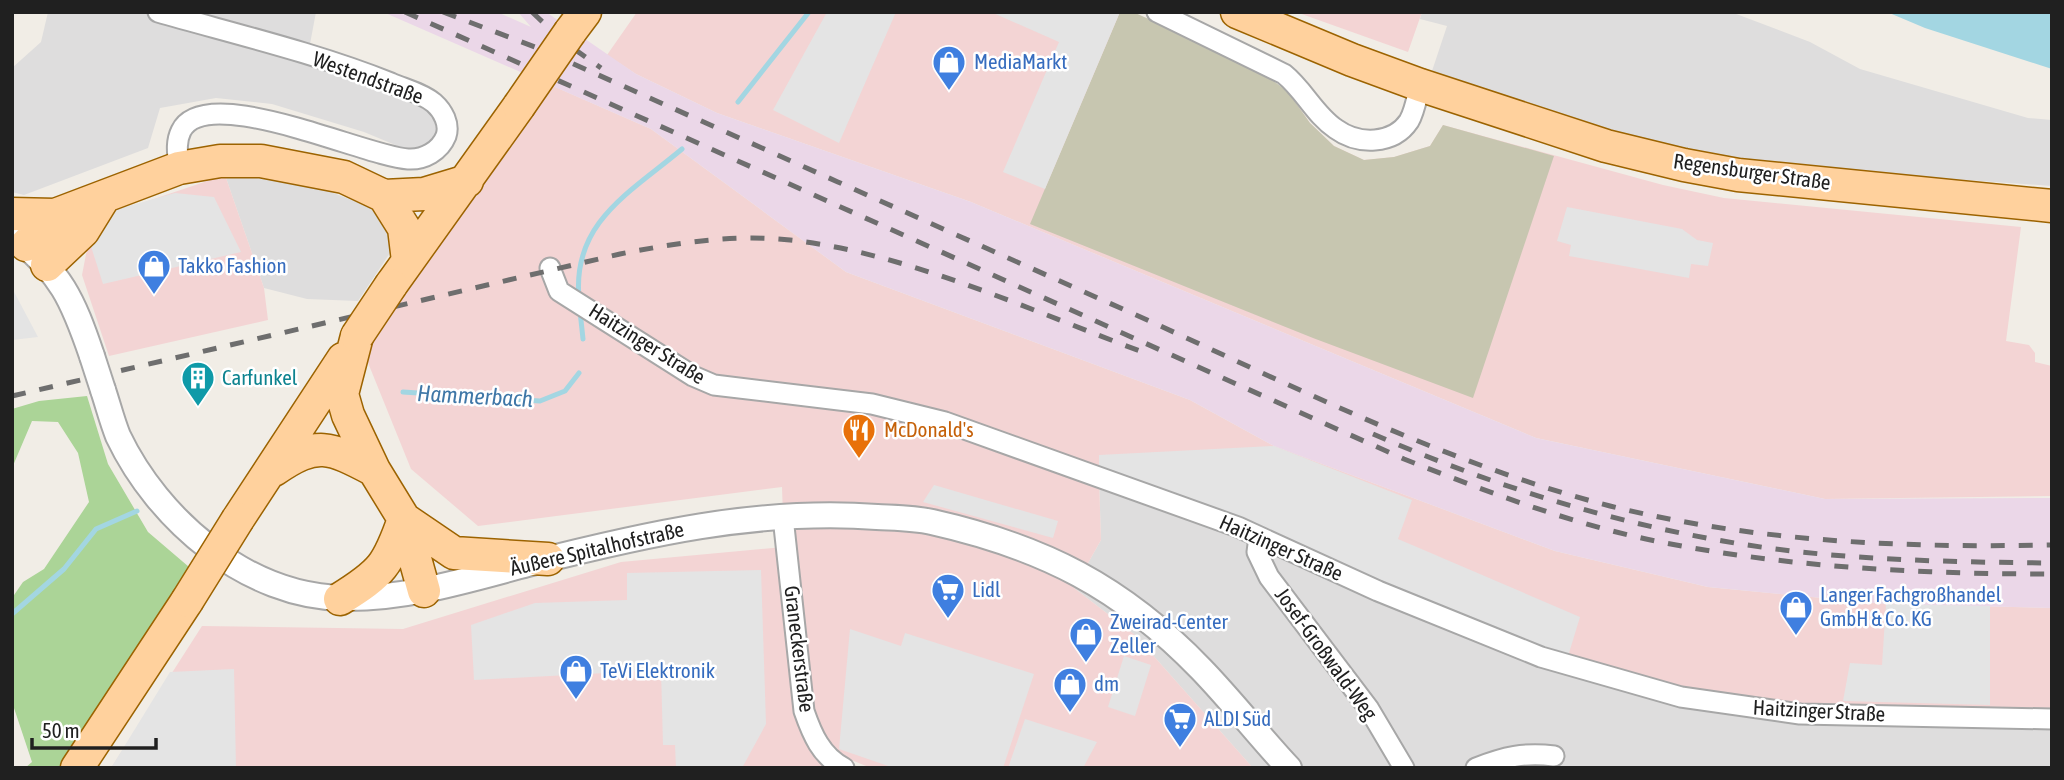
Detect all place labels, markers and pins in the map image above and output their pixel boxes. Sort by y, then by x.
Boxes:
shop icon: MediaMarkt [930,43,968,92]
place label: MediaMarkt [974,49,1067,73]
shop icon: Takko Fashion [135,247,173,296]
place label: Takko Fashion [178,253,287,277]
building icon: Carfunkel [179,359,217,408]
place label: Carfunkel [222,365,298,389]
restaurant icon: McDonald's [840,411,878,460]
place label: McDonald's [884,417,974,441]
supermarket icon: Lidl [929,571,967,620]
place label: Lidl [972,577,1001,601]
place label: Langer Fachgroßhandel GmbH & Co. KG [1820,582,2002,630]
shop icon: Langer Fachgroßhandel GmbH & Co. KG [1777,588,1815,637]
place label: Zweirad-Center Zeller [1110,609,1228,657]
shop icon: Zweirad-Center Zeller [1067,615,1105,664]
shop icon: TeVi Elektronik [557,652,595,701]
place label: TeVi Elektronik [600,658,715,682]
shop icon: dm [1051,665,1089,714]
place label: dm [1094,671,1119,695]
supermarket icon: ALDI Süd [1161,700,1199,749]
place label: ALDI Süd [1204,706,1271,730]

